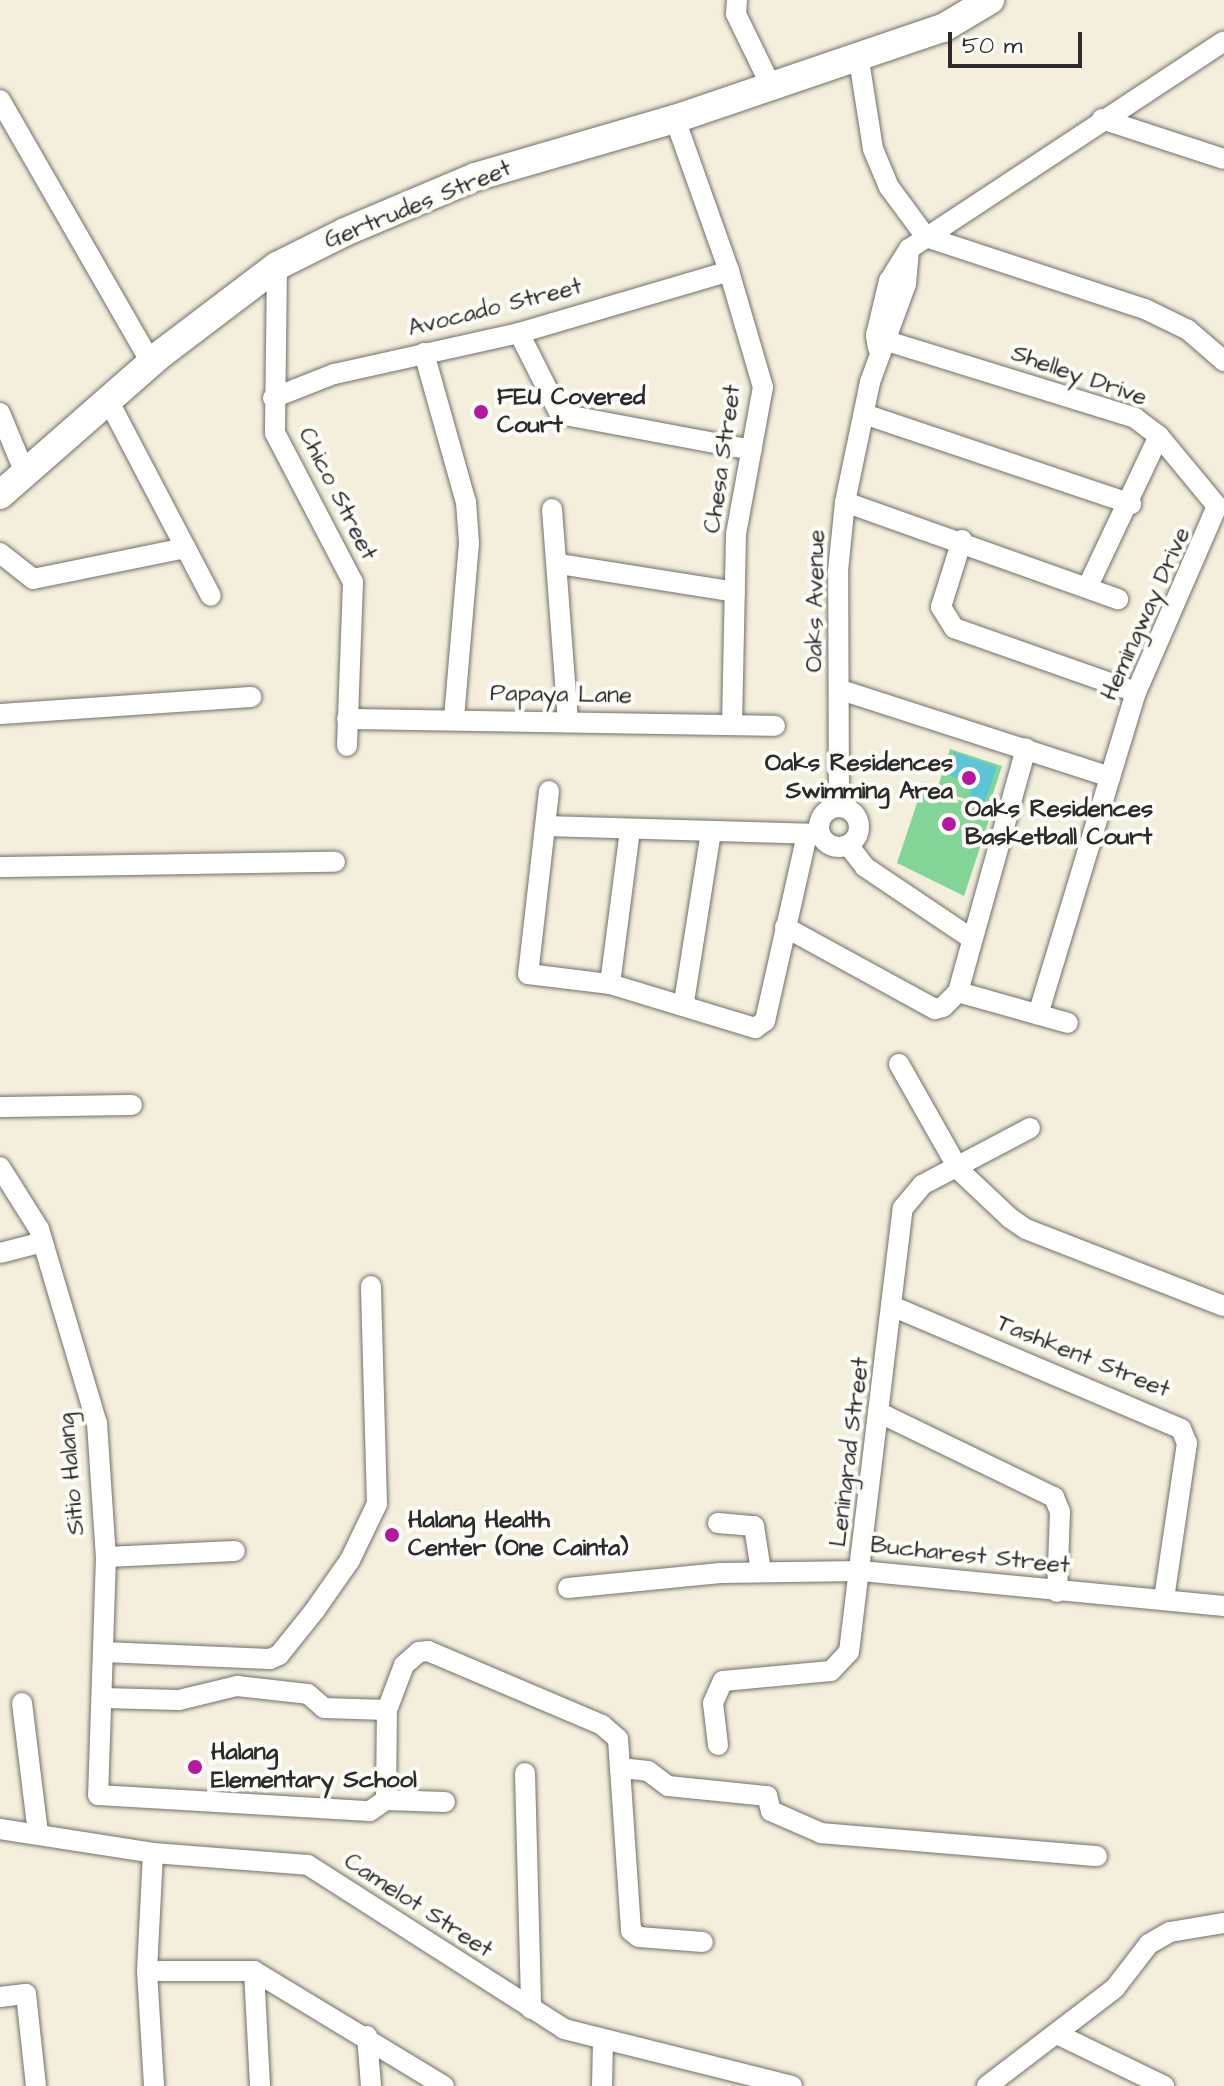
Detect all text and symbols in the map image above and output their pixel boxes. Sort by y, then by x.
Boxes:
scale bar [952,16,1086,66]
text: 50 m [962,29,1022,63]
street label: Gertrudes Street [320,154,516,256]
street label: Avocado Street [405,272,585,344]
street label: Shelley Drive [1007,339,1151,413]
street label: Chesa Street [698,383,748,535]
place label: FEU Covered Court [497,384,645,440]
marker: FEU Covered Court [472,403,490,421]
street label: Chico Street [291,423,383,565]
street label: Hemingway Drive [1095,523,1197,705]
street label: Oaks Avenue [800,529,832,673]
street label: Papaya Lane [490,679,632,711]
place label: Oaks Residences Swimming Area [765,750,953,806]
marker: Oaks Residences Swimming Area [960,769,978,787]
place label: Oaks Residences Basketball Court [965,796,1153,852]
marker: Oaks Residences Basketball Court [940,815,958,833]
street label: Tashkent Street [992,1309,1174,1405]
street label: Leningrad Street [824,1355,876,1549]
street label: Sitio Halang [52,1412,92,1536]
place label: Halang Health Center (One Cainta) [408,1507,629,1563]
marker: Halang Health Center (One Cainta) [383,1526,401,1544]
street label: Bucharest Street [869,1531,1071,1581]
place label: Halang Elementary School [211,1739,417,1795]
marker: Halang Elementary School [186,1758,204,1776]
street label: Camelot Street [338,1847,498,1965]

